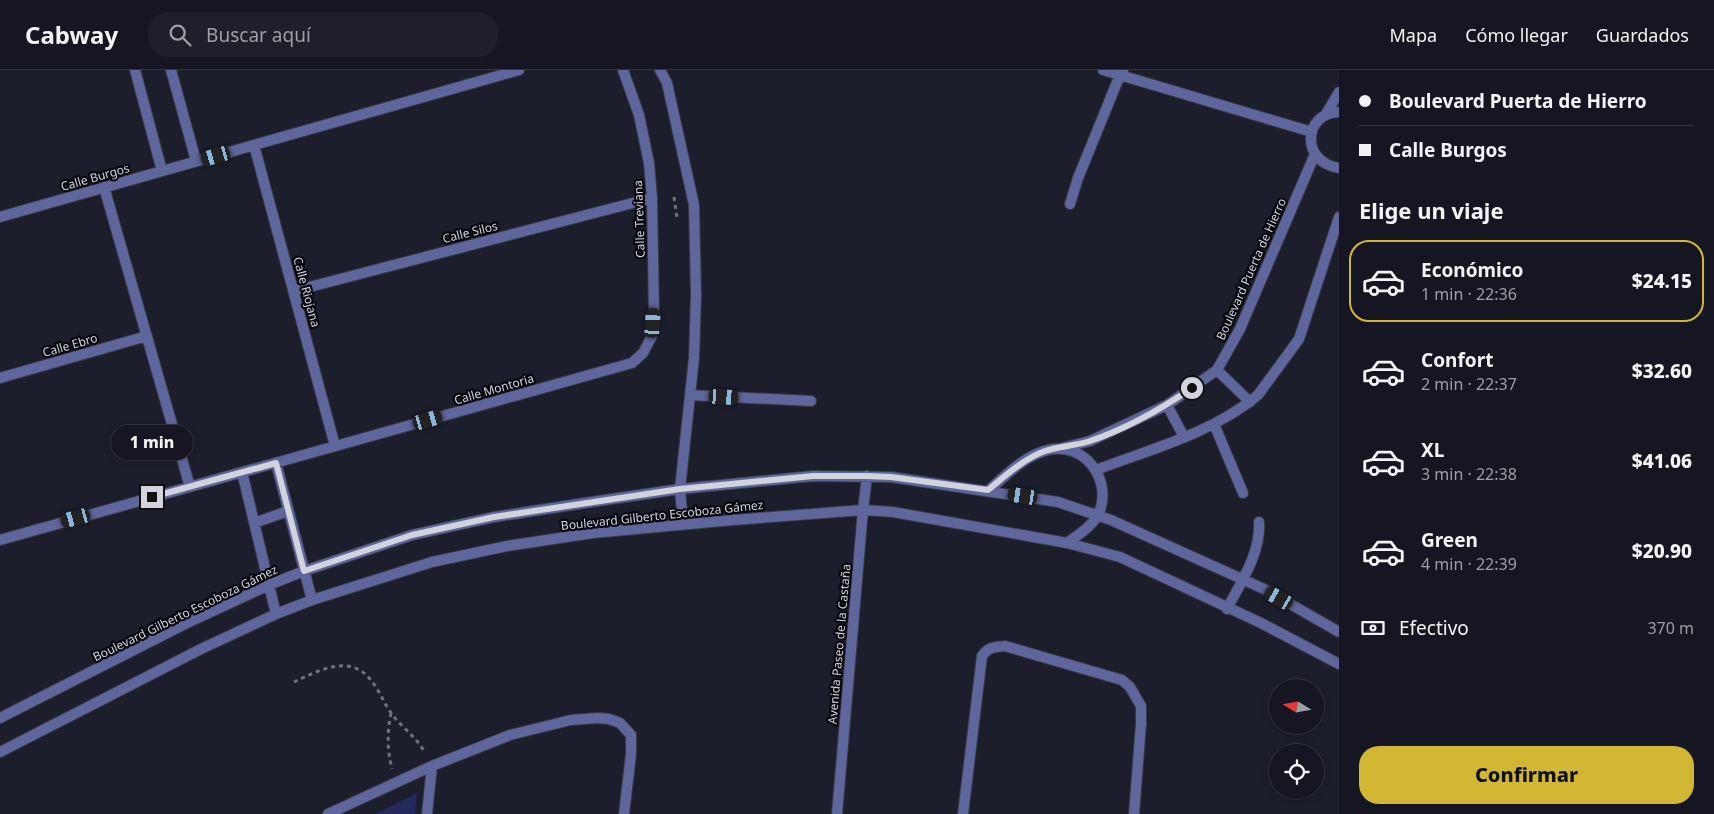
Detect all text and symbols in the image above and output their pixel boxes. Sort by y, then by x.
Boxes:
search box [148,12,498,57]
text: Cabway [25,18,118,51]
icon: search [166,21,194,49]
text: Buscar aquí [206,22,311,48]
text: Mapa [1390,23,1437,47]
text: Cómo llegar [1465,23,1568,47]
text: Guardados [1596,23,1689,47]
text: Boulevard Puerta de Hierro [1389,88,1647,114]
text: Calle Burgos [1389,137,1507,163]
car [199,145,232,167]
street label: Calle Burgos [59,159,132,195]
street label: Calle Treviana [629,180,649,258]
street label: Boulevard Puerta de Hierro [1212,195,1290,343]
text: Elige un viaje [1359,195,1504,225]
street label: Calle Silos [441,217,500,247]
street label: Calle Riojana [289,255,325,329]
text: Económico [1421,257,1523,283]
icon: car [1361,259,1406,304]
text: $24.15 [1632,268,1692,294]
text: 1 min · 22:36 [1421,283,1517,305]
car [644,308,661,338]
street label: Calle Ebro [41,329,99,361]
text: Confort [1421,347,1493,373]
icon: car [1361,349,1406,394]
text: $32.60 [1632,358,1692,384]
street label: Calle Montoria [452,369,536,409]
text: 2 min · 22:37 [1421,373,1517,395]
route start [1181,377,1203,399]
car [708,389,739,405]
car [411,409,444,431]
callout: 1 min [111,424,193,460]
text: 1 min [130,431,174,453]
text: XL [1421,437,1444,463]
icon: car [1361,439,1406,484]
text: $41.06 [1632,448,1692,474]
text: 3 min · 22:38 [1421,463,1517,485]
route end [141,486,163,508]
car [1007,486,1038,506]
street label: Boulevard Gilberto Escoboza Gámez [560,496,764,534]
car [59,507,92,529]
text: Green [1421,527,1478,553]
icon: car [1361,529,1406,574]
text: $20.90 [1632,538,1692,564]
text: 4 min · 22:39 [1421,553,1517,575]
street label: Boulevard Gilberto Escoboza Gámez [90,561,280,665]
street label: Avenida Paseo de la Castaña [824,563,854,725]
car [1262,584,1295,612]
icon: cash [1359,614,1387,642]
text: Efectivo [1399,615,1469,641]
text: 370 m [1647,617,1694,639]
north arrow [1269,679,1324,734]
map controls [1269,679,1324,799]
button: locate [1269,744,1324,799]
button: Confirmar [1359,746,1694,804]

